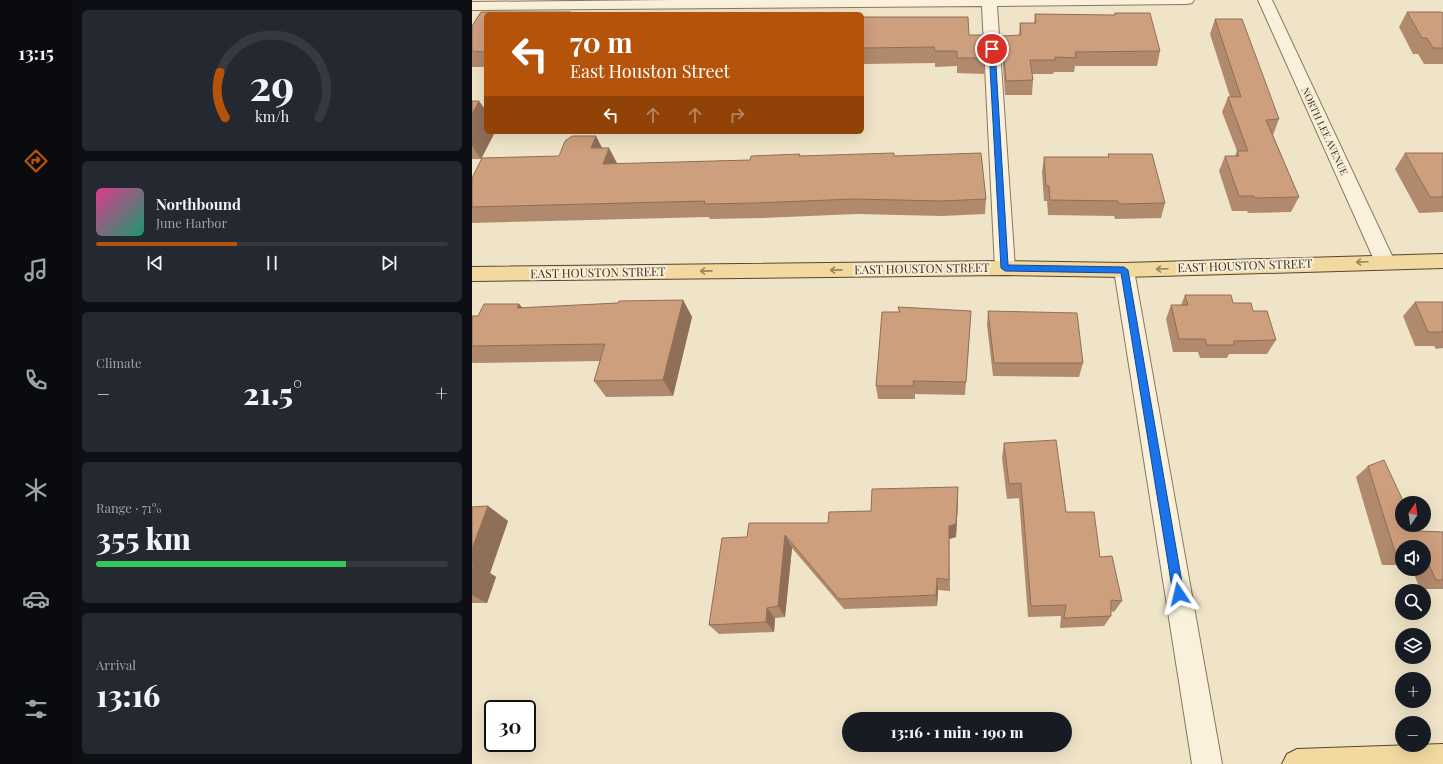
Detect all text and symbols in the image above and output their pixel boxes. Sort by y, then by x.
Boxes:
text: 70 m [570,23,633,60]
icon: left [504,28,556,80]
pin [975,32,1009,66]
icon: arrive [981,38,1003,60]
text: 13:15 [18,41,54,65]
text: 29 [250,56,294,111]
text: East Houston Street [570,59,730,83]
street label: NORTH LEE AVENUE [1299,85,1351,177]
icon: left [600,104,622,126]
icon: ahead [642,104,664,126]
icon: ahead [684,104,706,126]
icon: right [726,104,748,126]
text: km/h [255,107,290,126]
icon: directions [22,147,50,175]
text: Northbound [156,194,241,214]
text: June Harbor [156,214,227,231]
icon: previous [144,252,166,274]
icon: pause [261,252,283,274]
icon: next [378,252,400,274]
street label: EAST HOUSTON STREET [1177,255,1313,275]
icon: music [22,256,50,284]
street label: EAST HOUSTON STREET [854,259,990,277]
one-way arrow [1356,259,1369,266]
street label: EAST HOUSTON STREET [530,263,666,281]
one-way arrow [1156,265,1169,273]
one-way arrow [830,266,843,274]
one-way arrow [700,267,713,275]
text: Climate [96,354,142,371]
icon: phone [22,366,50,394]
text: 21.5° [243,373,302,413]
text: − [96,378,110,408]
text: + [435,378,448,408]
icon: climate [22,476,50,504]
north arrow [1395,496,1431,532]
map controls [1395,496,1431,752]
text: Range · 71% [96,499,161,516]
text: 355 km [96,518,191,558]
button: sound [1395,540,1431,576]
position arrow [1158,573,1200,615]
button: search [1395,584,1431,620]
icon: car [22,585,50,613]
button: layers [1395,628,1431,664]
text: Arrival [96,656,136,673]
button: + [1395,672,1431,708]
text: 13:16 [96,675,160,715]
icon: filters [22,695,50,723]
speed limit sign: 30 [484,700,536,752]
button: − [1395,716,1431,752]
text: 13:16 · 1 min · 190 m [891,722,1023,742]

